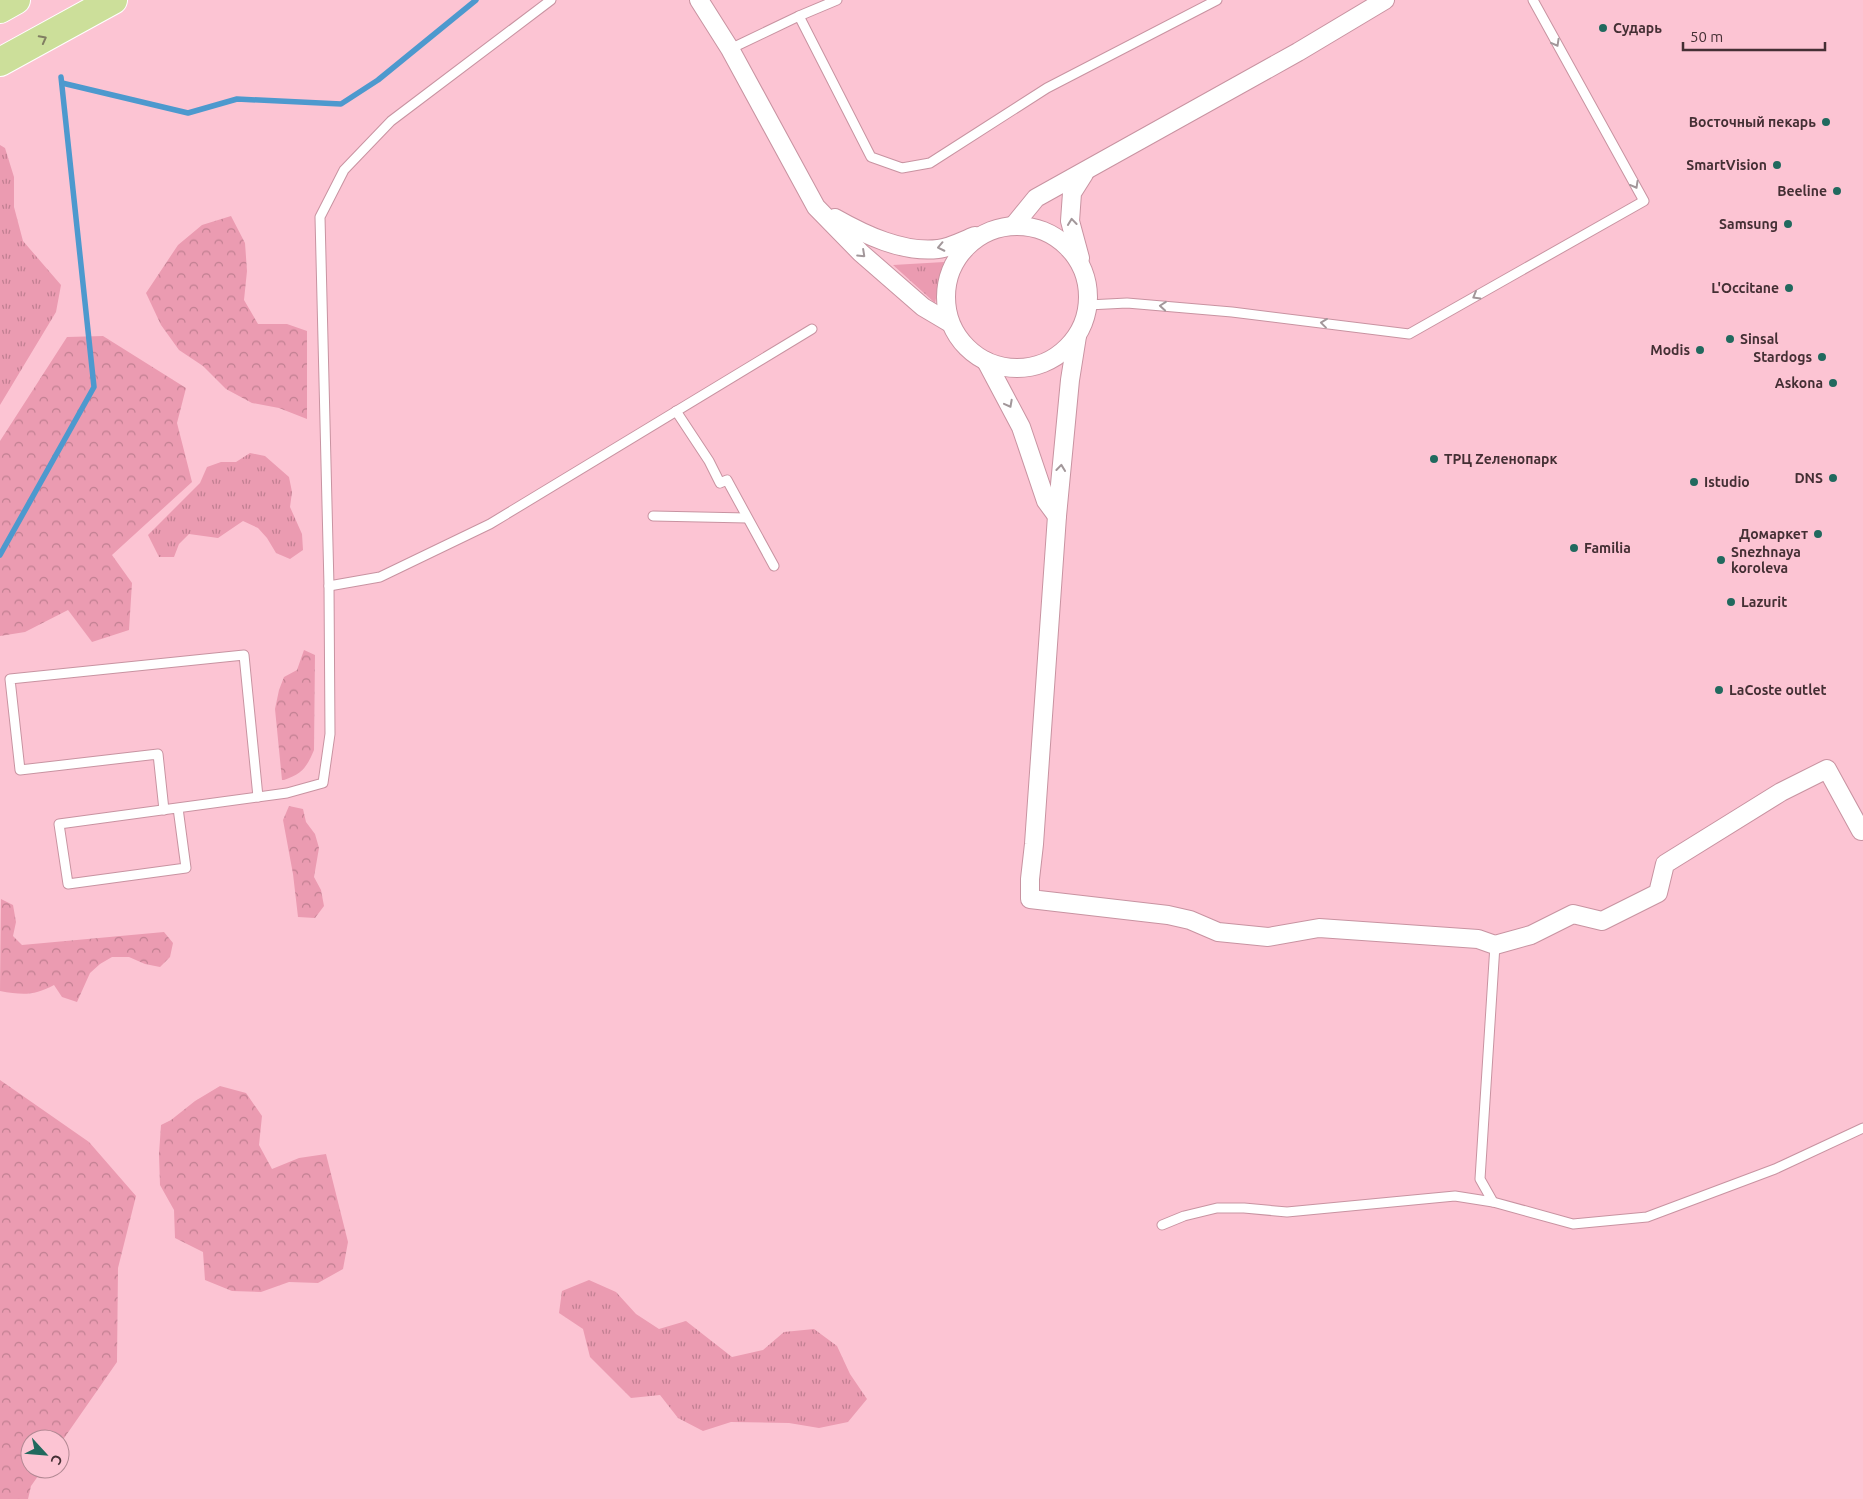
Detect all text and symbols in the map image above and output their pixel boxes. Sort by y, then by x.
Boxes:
place label: Сударь [1613,20,1662,36]
scale bar [1683,20,1826,52]
marker: Сударь [1597,22,1609,34]
text: 50 m [1690,28,1723,45]
one-way arrow [38,35,47,45]
one-way arrow [1550,37,1560,46]
place label: Восточный пекарь [1689,114,1816,130]
marker: Восточный пекарь [1820,116,1832,128]
place label: SmartVision [1686,157,1767,173]
marker: SmartVision [1771,159,1783,171]
one-way arrow [1629,180,1639,189]
place label: Beeline [1777,183,1827,199]
marker: Beeline [1831,185,1843,197]
place label: Samsung [1719,216,1778,232]
one-way arrow [1066,217,1077,225]
marker: Samsung [1782,218,1794,230]
one-way arrow [937,241,946,252]
one-way arrow [857,248,866,257]
place label: L'Occitane [1711,280,1779,296]
marker: L'Occitane [1783,282,1795,294]
one-way arrow [1473,290,1482,300]
one-way arrow [1159,301,1167,312]
one-way arrow [1320,318,1328,329]
place label: Sinsal [1740,331,1779,347]
marker: Sinsal [1724,333,1736,345]
place label: Modis [1650,342,1690,358]
marker: Modis [1694,344,1706,356]
place label: Stardogs [1753,349,1812,365]
marker: Stardogs [1816,351,1828,363]
place label: Askona [1775,375,1823,391]
marker: Askona [1827,377,1839,389]
one-way arrow [1003,399,1013,408]
place label: ТРЦ Zеленопарк [1444,451,1557,467]
marker: ТРЦ Zеленопарк [1428,453,1440,465]
one-way arrow [1055,463,1066,471]
place label: DNS [1794,470,1823,486]
marker: DNS [1827,472,1839,484]
place label: Istudio [1704,474,1750,490]
marker: Istudio [1688,476,1700,488]
place label: Домаркет [1739,526,1808,542]
marker: Домаркет [1812,528,1824,540]
place label: Familia [1584,540,1631,556]
marker: Familia [1568,542,1580,554]
place label: Snezhnaya koroleva [1731,544,1801,576]
marker: Snezhnaya koroleva [1715,554,1727,566]
place label: Lazurit [1741,594,1787,610]
marker: Lazurit [1725,596,1737,608]
place label: LaCoste outlet [1729,682,1826,698]
marker: LaCoste outlet [1713,684,1725,696]
north arrow [20,1429,70,1479]
text: С [48,1452,66,1467]

